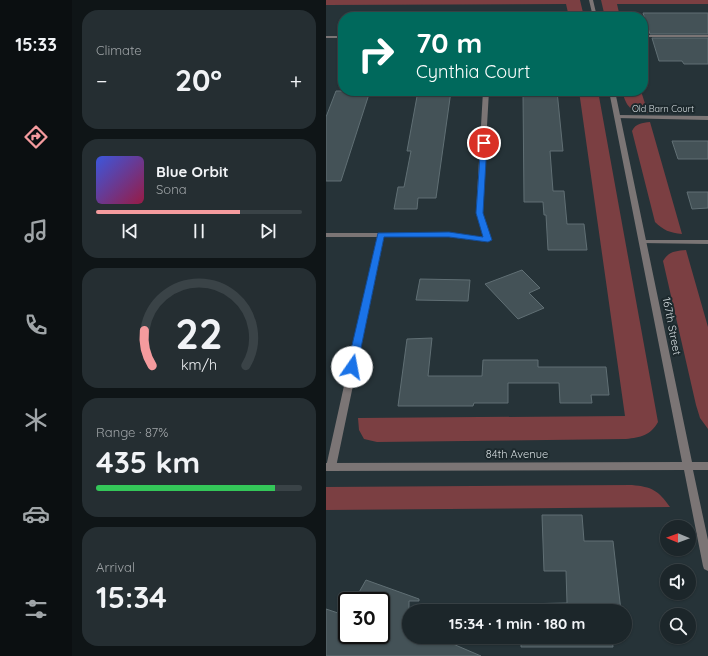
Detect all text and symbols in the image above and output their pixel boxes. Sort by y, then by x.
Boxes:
text: 70 m [416,25,482,60]
icon: right [350,28,402,80]
text: 15:33 [15,33,57,56]
text: Climate [96,42,142,58]
text: Cynthia Court [416,60,530,83]
text: 20° [175,61,222,99]
text: − [96,67,107,95]
text: + [290,67,302,95]
street label: Old Barn Court [632,103,694,114]
icon: directions [22,123,50,151]
pin [467,126,501,160]
icon: arrive [473,132,495,154]
text: Blue Orbit [156,162,229,181]
text: Sona [156,181,187,197]
icon: music [22,217,50,245]
icon: previous [119,220,141,242]
icon: pause [188,220,210,242]
icon: next [257,220,279,242]
street label: 167th Street [660,296,685,356]
text: 22 [175,307,223,359]
icon: phone [22,311,50,339]
position arrow [331,346,373,388]
text: km/h [181,356,217,374]
icon: climate [22,406,50,434]
text: Range · 87% [96,424,168,440]
text: 435 km [96,443,200,481]
street label: 84th Avenue [486,447,548,461]
icon: car [22,500,50,528]
north arrow [660,520,696,556]
map controls [660,520,696,644]
text: Arrival [96,559,135,575]
button: sound [660,564,696,600]
text: 15:34 [96,578,167,616]
speed limit sign: 30 [338,592,390,644]
icon: filters [22,595,50,623]
button: search [660,608,696,644]
text: 15:34 · 1 min · 180 m [449,614,585,633]

